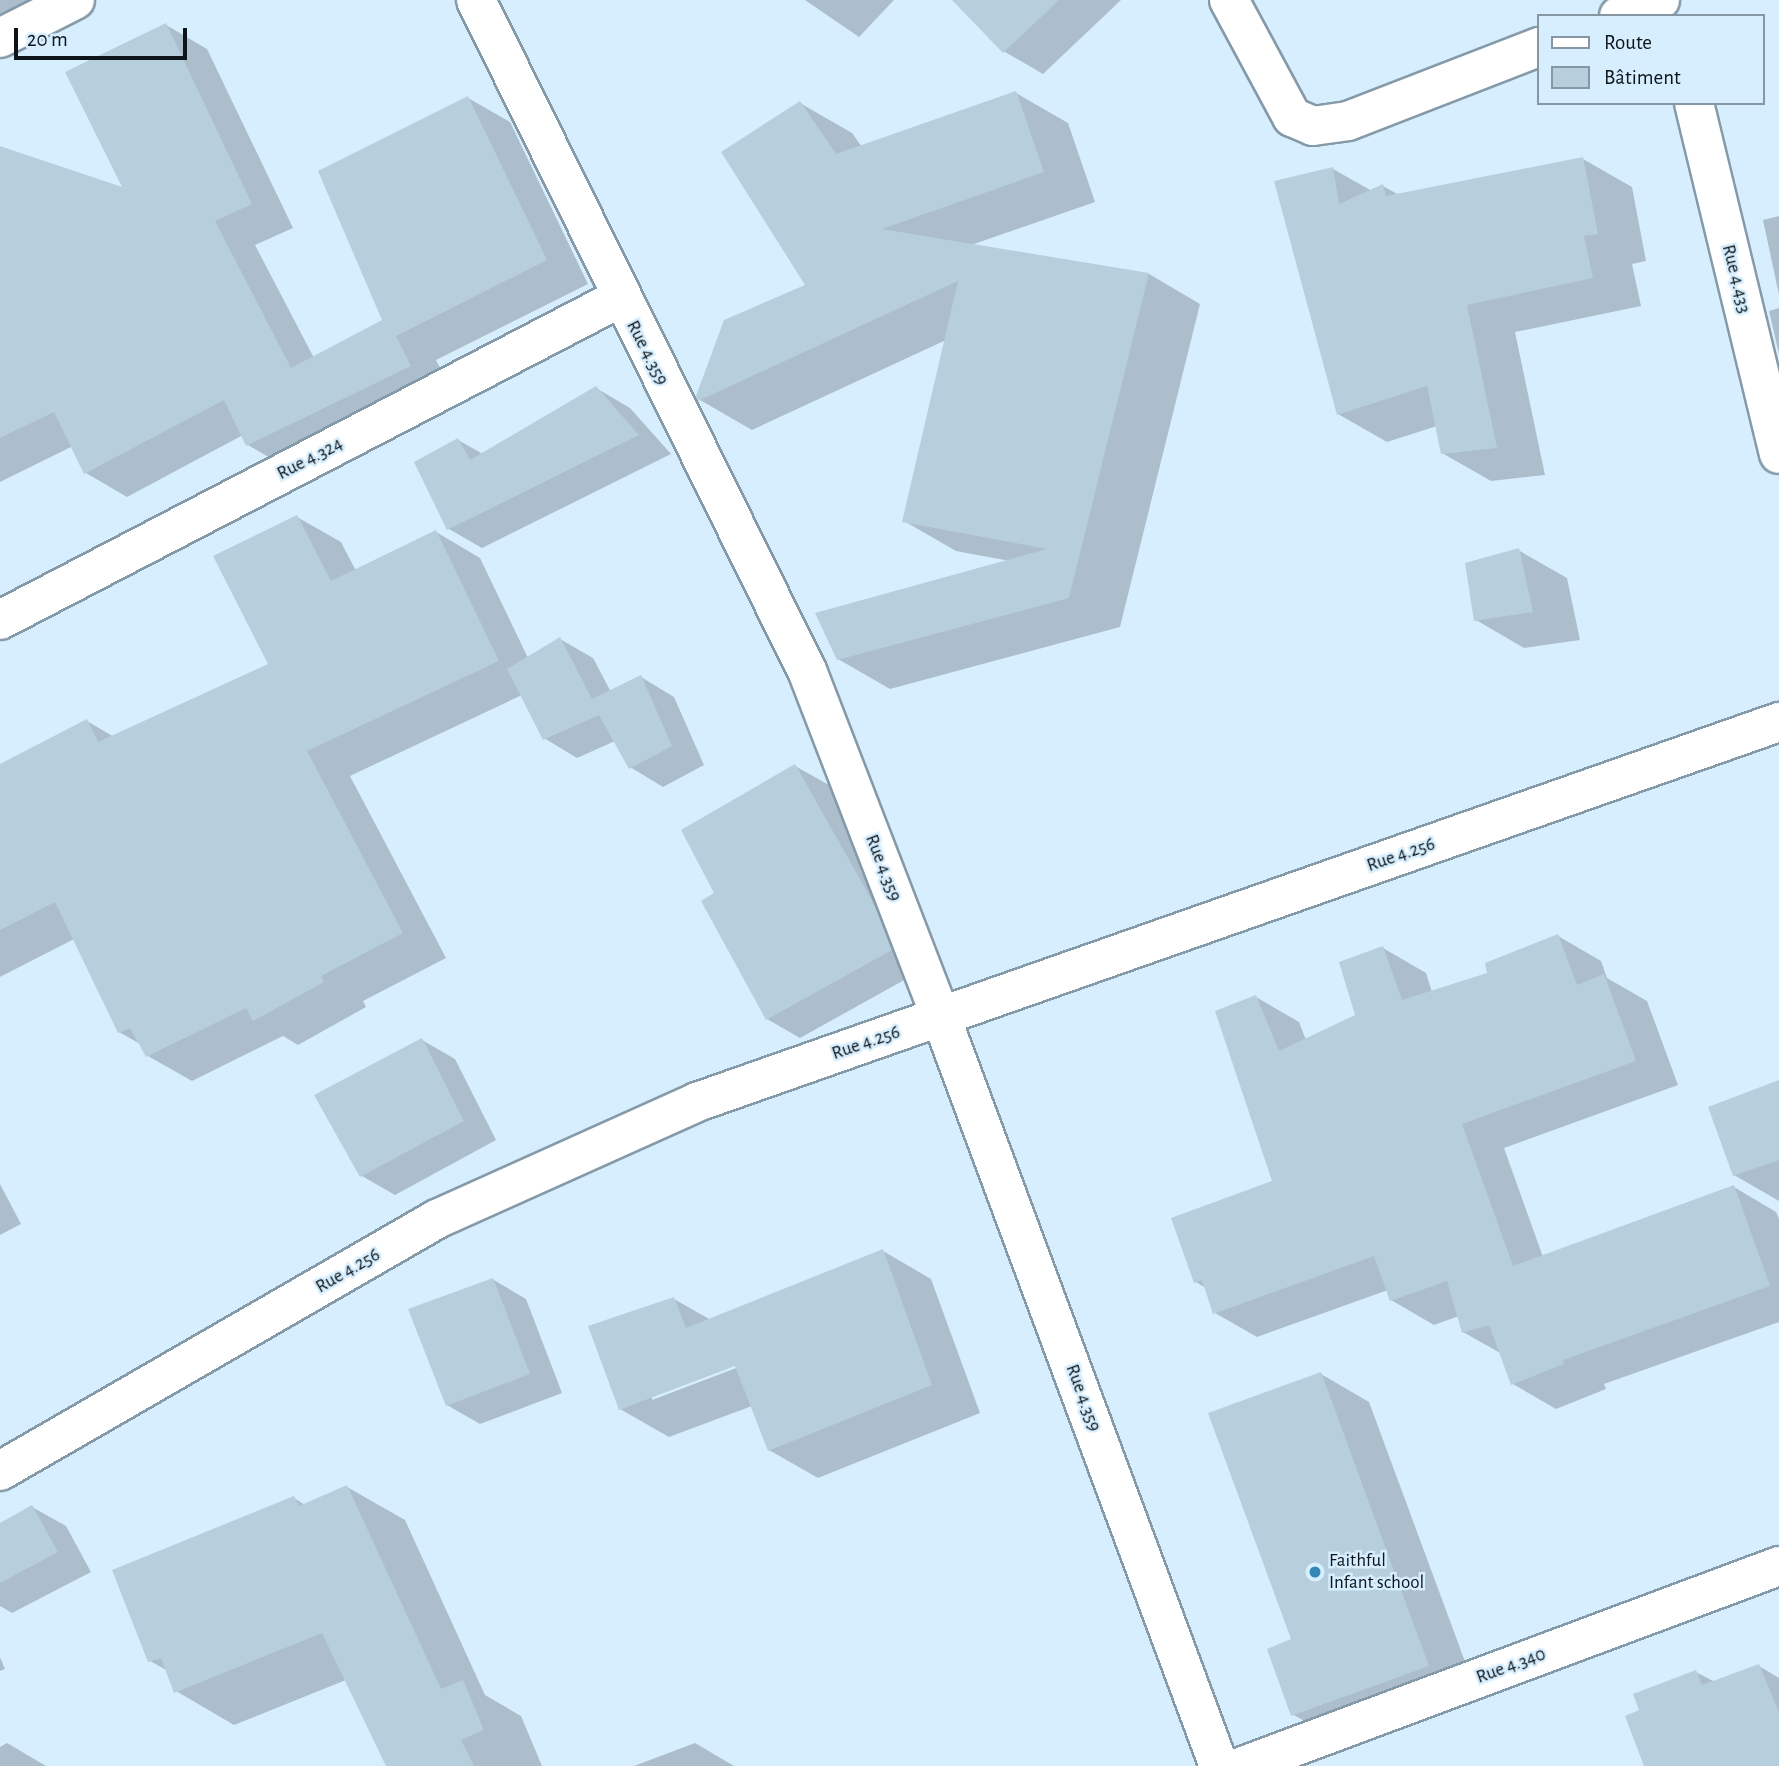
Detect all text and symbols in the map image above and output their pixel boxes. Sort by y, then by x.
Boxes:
scale bar [18,14,191,58]
legend [1538,14,1765,105]
text: 20 m [27,29,68,50]
text: Route [1604,32,1652,53]
text: Bâtiment [1604,67,1681,88]
street label: Rue 4.433 [1716,242,1756,316]
street label: Rue 4.359 [621,317,673,389]
street label: Rue 4.324 [273,433,347,485]
street label: Rue 4.359 [860,831,906,905]
street label: Rue 4.256 [1364,833,1438,877]
street label: Rue 4.256 [829,1021,903,1065]
street label: Rue 4.256 [312,1243,384,1299]
street label: Rue 4.359 [1060,1361,1106,1435]
place label: Faithful Infant school [1329,1550,1424,1594]
marker: Faithful Infant school [1307,1564,1323,1580]
street label: Rue 4.340 [1473,1643,1549,1689]

